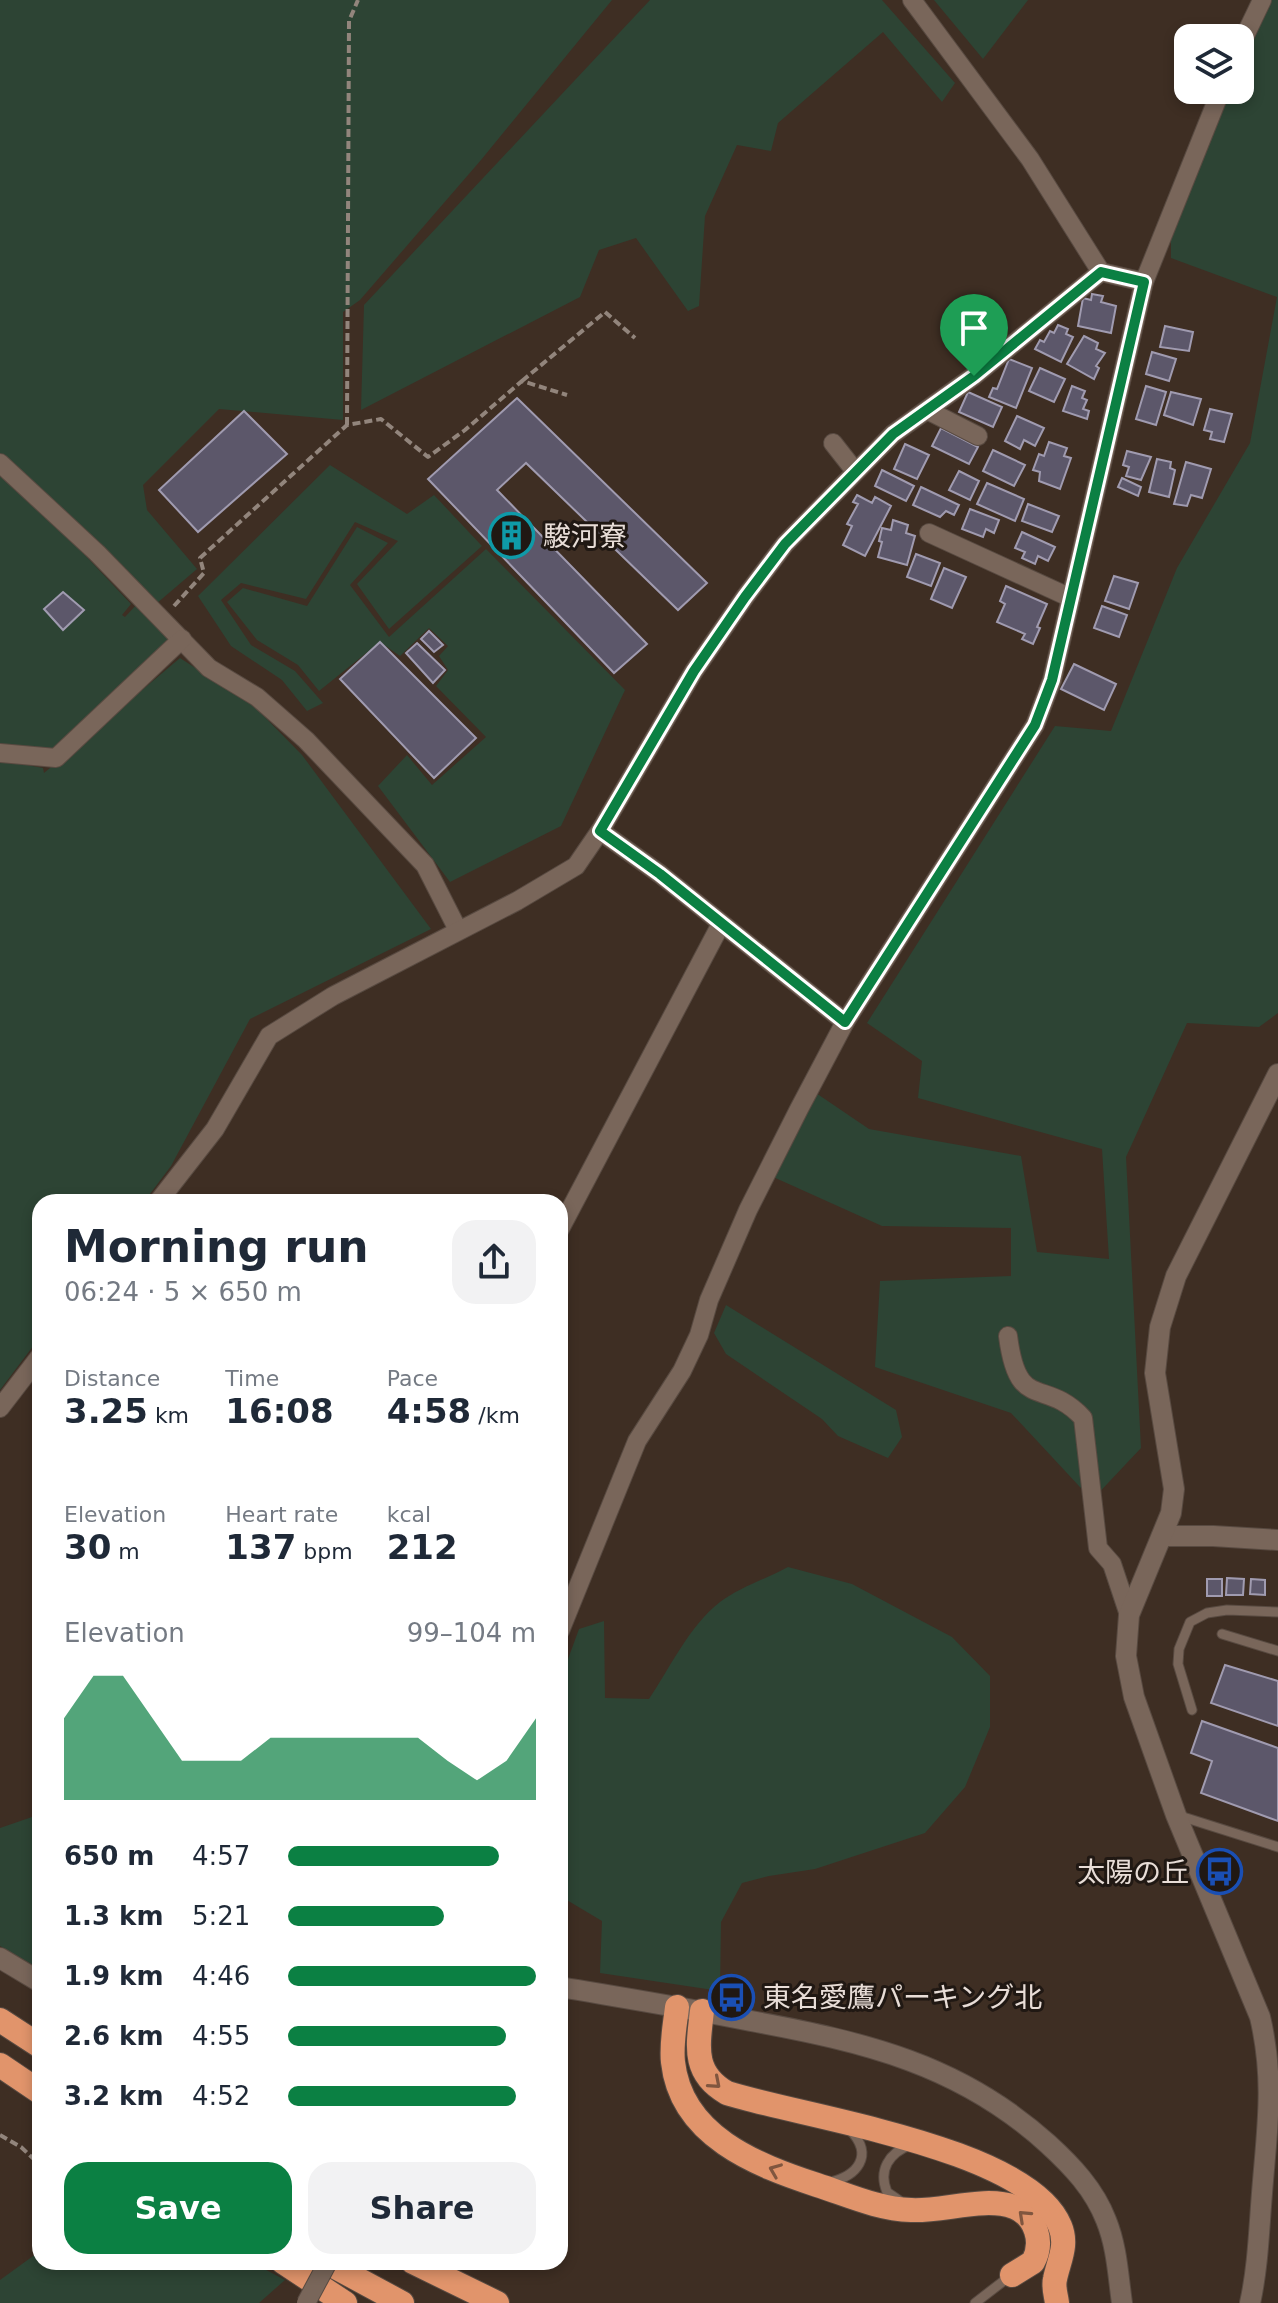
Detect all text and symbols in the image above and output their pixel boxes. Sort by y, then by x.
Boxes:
map controls [1174,24,1254,104]
button: layers [1174,24,1254,104]
pin [940,294,1008,376]
icon: arrive [952,306,996,350]
building icon: 駿河寮 [488,512,536,560]
place label: 駿河寮 [543,520,627,553]
button: share [452,1220,536,1304]
text: Morning run [64,1221,369,1272]
text: 06:24 · 5 × 650 m [64,1277,302,1307]
text: Distance [64,1366,160,1391]
text: Time [225,1366,279,1391]
text: Pace [387,1366,438,1391]
text: 3.25 [64,1391,148,1431]
text: 16:08 [225,1391,334,1431]
text: 4:58 [387,1391,471,1431]
text: km [148,1403,189,1428]
text: /km [471,1403,520,1428]
text: Elevation [64,1502,166,1527]
text: Heart rate [225,1502,338,1527]
text: kcal [387,1502,431,1527]
text: 30 [64,1527,111,1567]
text: 137 [225,1527,296,1567]
text: 212 [387,1527,458,1567]
text: m [111,1539,140,1564]
text: bpm [296,1539,353,1564]
text: Elevation [64,1618,185,1648]
text: 99–104 m [407,1618,536,1648]
text: 650 m [64,1841,154,1871]
text: 4:57 [192,1841,250,1871]
bus stop icon: 太陽の丘 [1196,1848,1244,1896]
place label: 太陽の丘 [1077,1856,1189,1889]
text: 1.3 km [64,1901,164,1931]
text: 5:21 [192,1901,250,1931]
text: 1.9 km [64,1961,164,1991]
text: 4:46 [192,1961,250,1991]
bus stop icon: 東名愛鷹パーキング北 [708,1973,756,2021]
place label: 東名愛鷹パーキング北 [763,1981,1042,2014]
text: 2.6 km [64,2021,164,2051]
text: 4:55 [192,2021,250,2051]
one-way arrow [706,2074,720,2088]
text: 3.2 km [64,2081,164,2111]
text: 4:52 [192,2081,250,2111]
button: Save [64,2162,292,2254]
button: Share [308,2162,536,2254]
one-way arrow [769,2163,783,2180]
one-way arrow [1019,2211,1033,2225]

